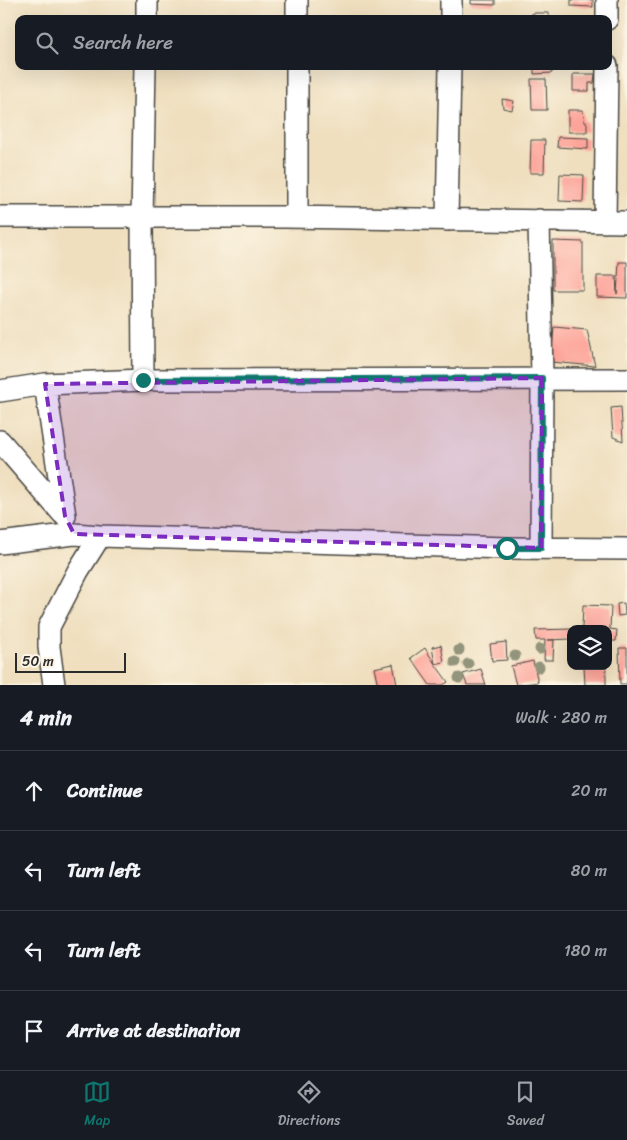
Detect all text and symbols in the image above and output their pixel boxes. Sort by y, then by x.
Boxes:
search box [15,15,612,70]
text: Search here [73,26,173,59]
icon: search [33,29,61,57]
route end [132,369,155,392]
route start [496,537,519,560]
map controls [567,625,612,670]
button: layers [567,625,612,670]
text: 50 m [22,649,54,674]
scale bar [15,650,126,673]
text: 4 min [20,699,72,737]
text: Walk · 280 m [516,703,607,732]
text: Continue [67,774,143,807]
text: 20 m [571,776,607,805]
icon: ahead [20,777,48,805]
text: Turn left [67,854,140,887]
text: 80 m [571,856,607,885]
icon: left [20,857,48,885]
text: Turn left [67,934,140,967]
text: 180 m [564,936,607,965]
icon: left [20,937,48,965]
text: Arrive at destination [67,1014,240,1047]
icon: arrive [20,1017,48,1045]
tab: Map [83,1078,111,1133]
tab: Directions [278,1078,340,1133]
tab: Saved [507,1078,544,1133]

